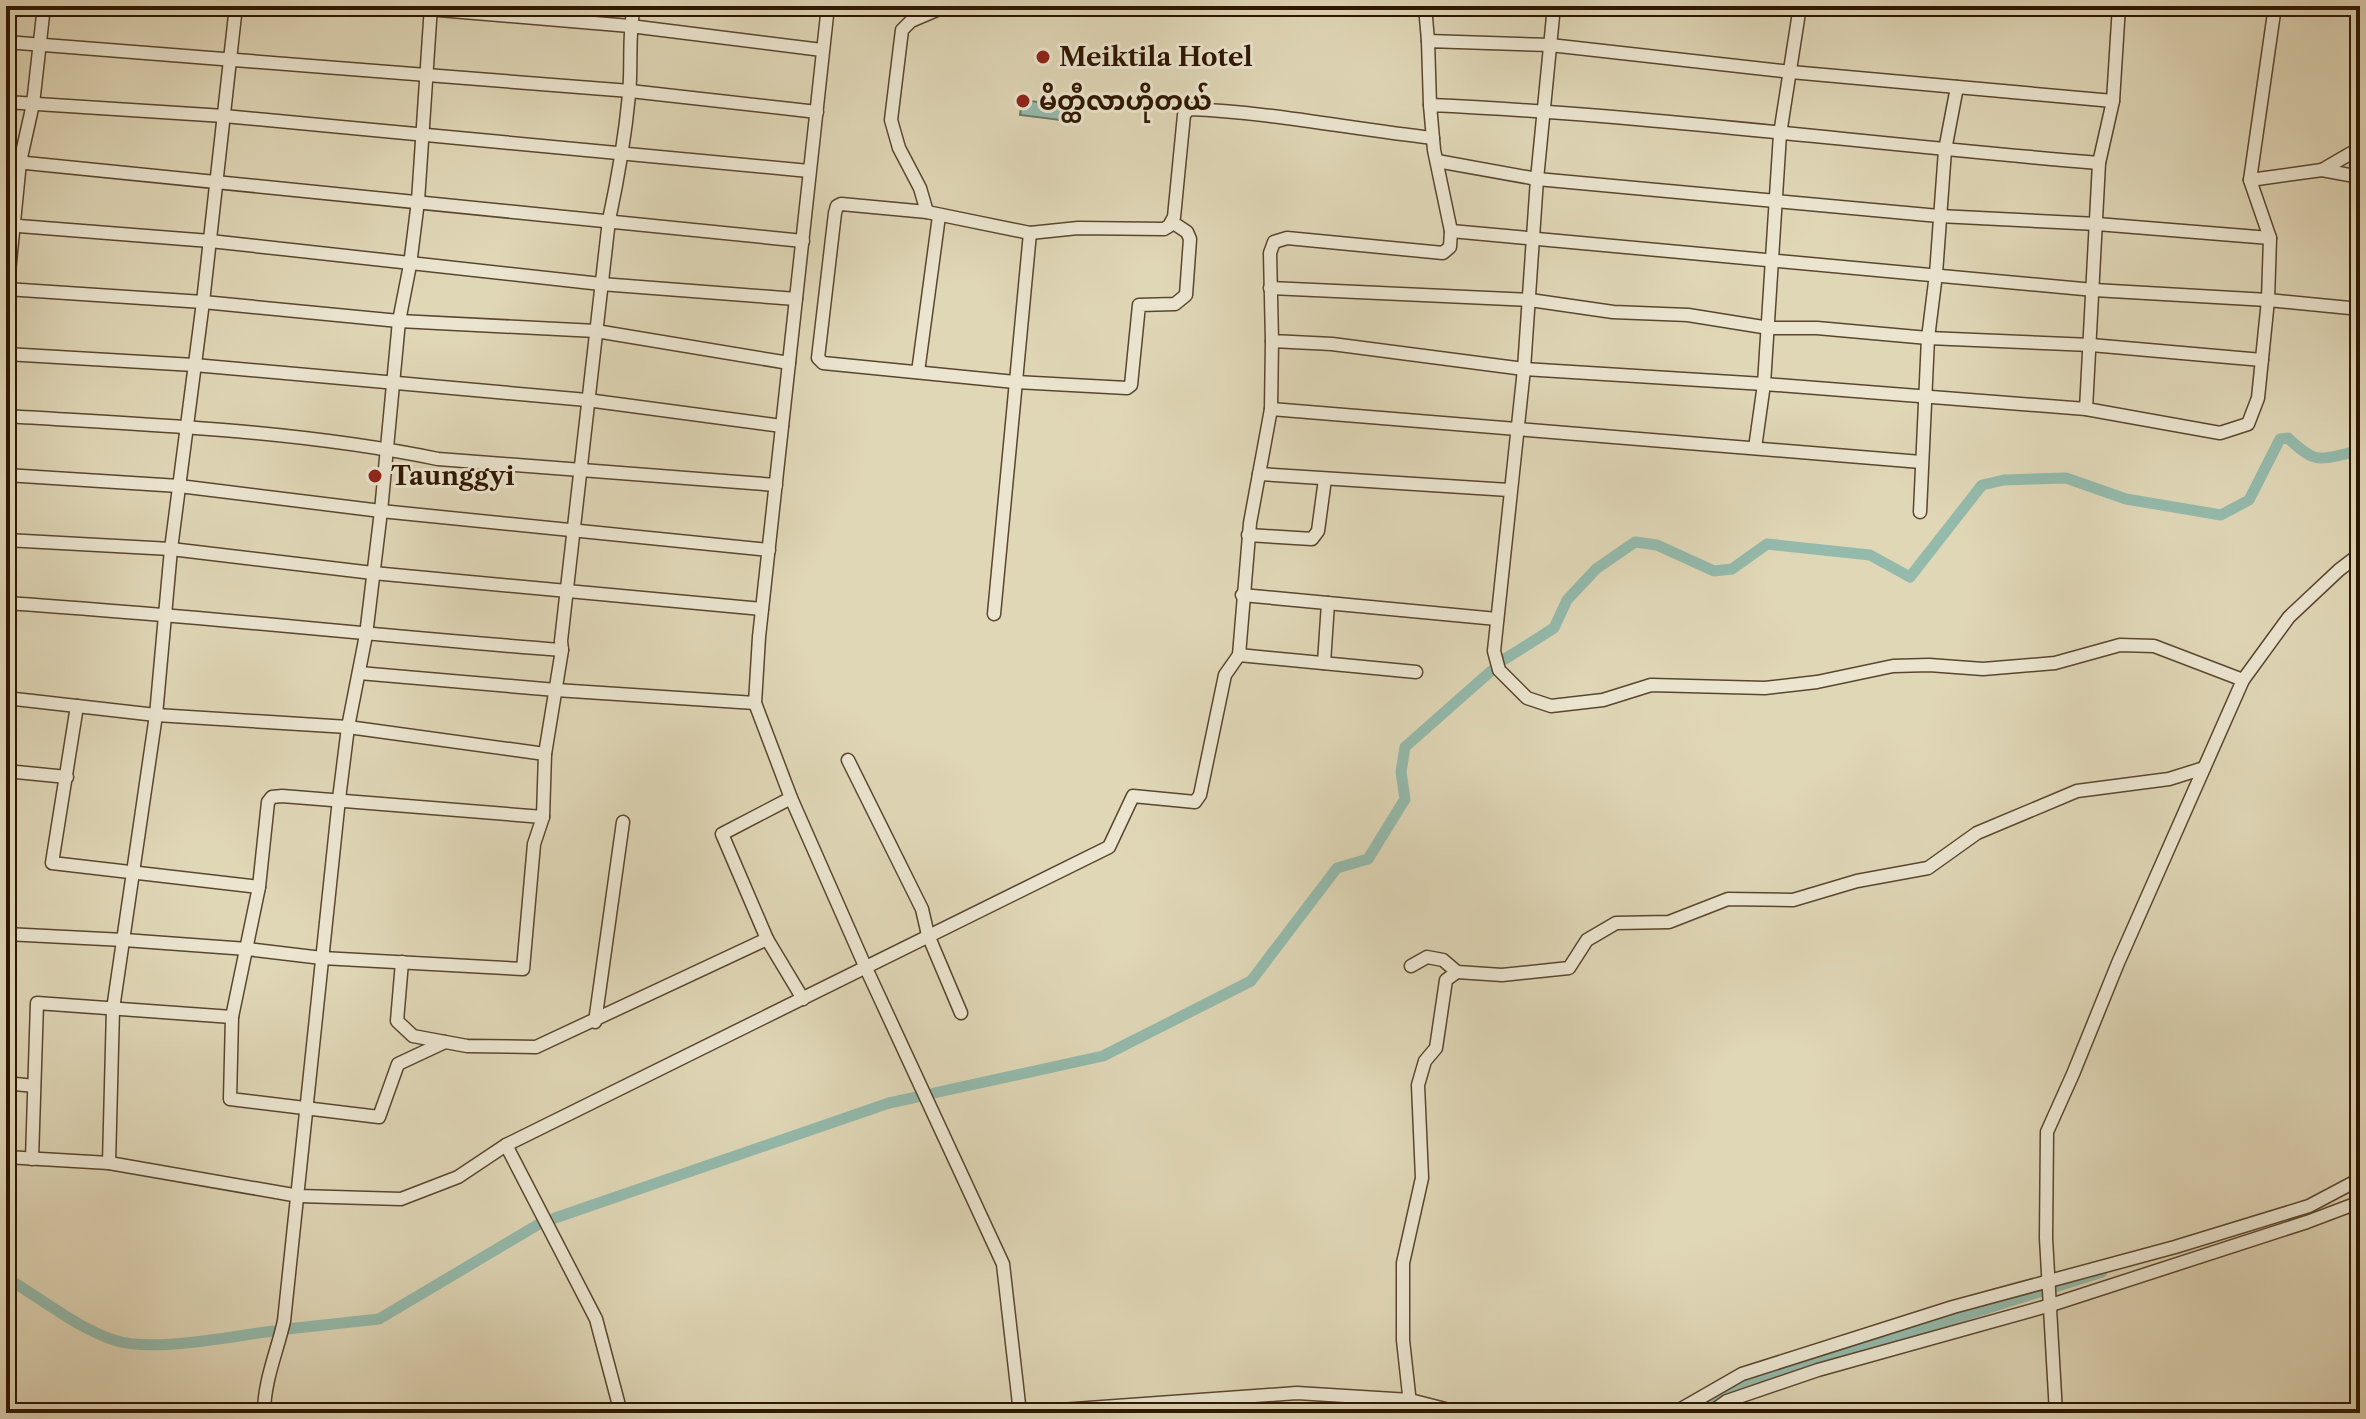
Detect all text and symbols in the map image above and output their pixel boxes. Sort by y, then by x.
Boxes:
place label: Meiktila Hotel [1059,41,1253,73]
marker: Meiktila Hotel [1034,48,1052,66]
place label: မိတ္ထီလာဟိုတယ် [1039,82,1212,123]
marker: မိတ္ထီလာဟိုတယ် [1014,92,1032,110]
place label: Taunggyi [391,460,515,492]
marker: Taunggyi [366,467,384,485]

